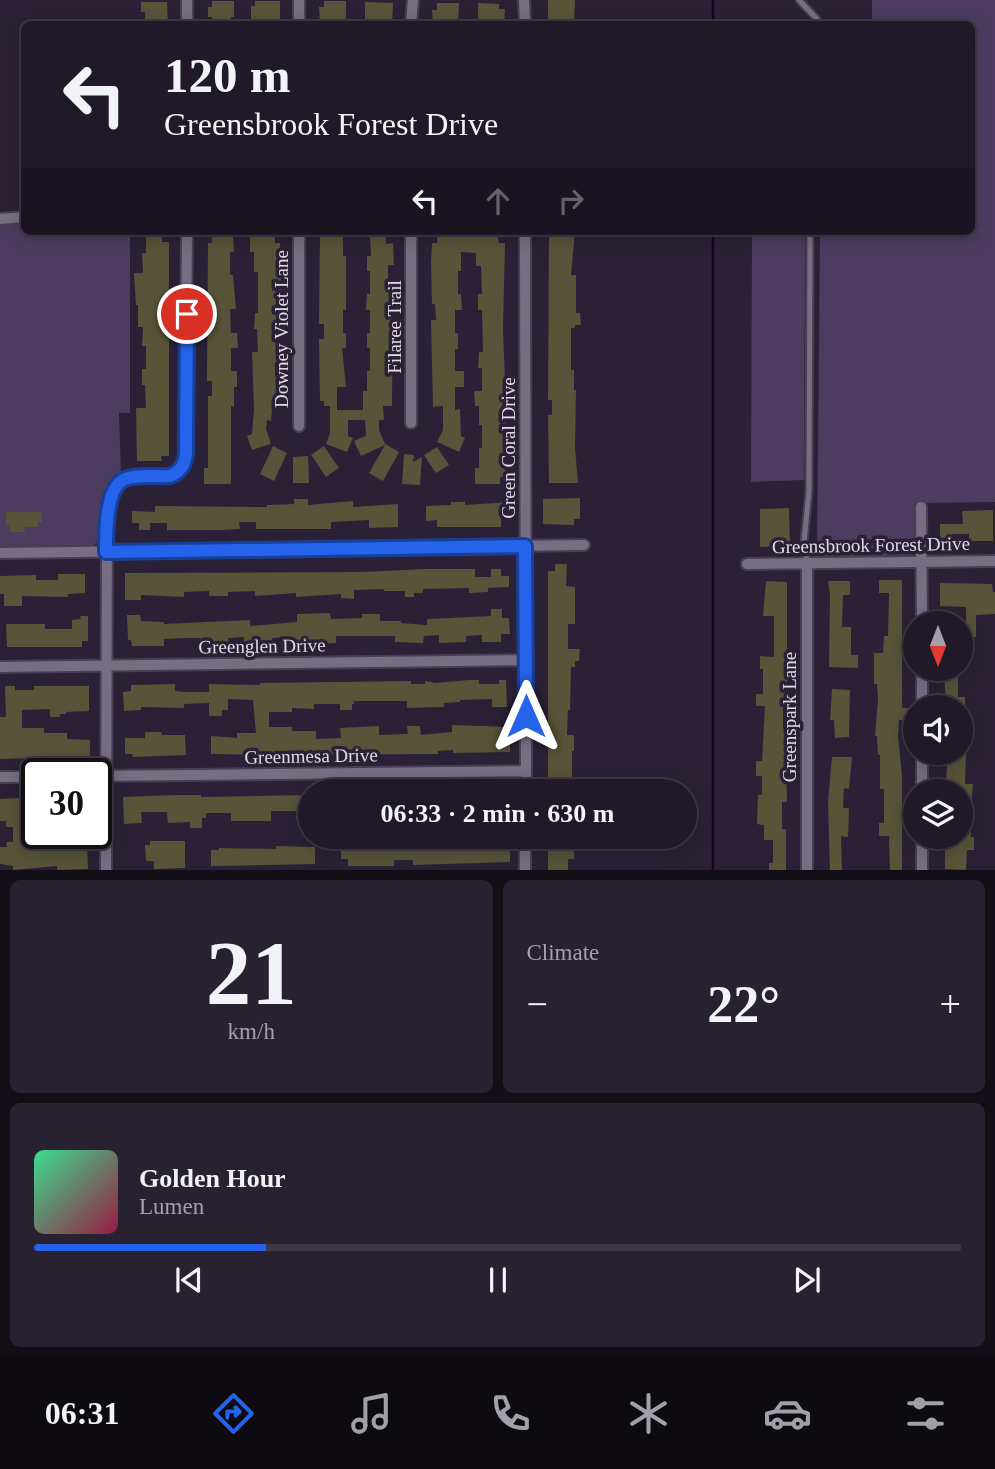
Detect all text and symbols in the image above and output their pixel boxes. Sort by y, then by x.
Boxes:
text: 120 m [164,48,291,103]
icon: left [49,49,140,140]
text: Greensbrook Forest Drive [164,106,498,142]
icon: left [406,182,444,220]
icon: ahead [479,182,517,220]
icon: right [552,182,590,220]
street label: Downey Violet Lane [271,250,292,408]
street label: Filaree Trail [384,280,405,374]
pin [157,284,217,344]
icon: arrive [168,295,206,333]
street label: Green Coral Drive [498,377,519,519]
street label: Greensbrook Forest Drive [772,533,970,557]
north arrow [903,611,973,681]
map controls [903,611,973,849]
street label: Greenglen Drive [198,634,326,658]
street label: Greenspark Lane [779,652,800,782]
position arrow [489,679,563,753]
button: sound [903,695,973,765]
street label: Greenmesa Drive [244,744,378,768]
speed limit sign: 30 [21,758,112,849]
button: layers [903,779,973,849]
text: 06:33 · 2 min · 630 m [381,799,615,828]
text: 21 [206,923,297,1024]
text: Climate [527,940,599,965]
text: 22° [707,976,780,1033]
text: − [527,983,548,1025]
text: + [940,983,961,1025]
text: km/h [228,1019,275,1044]
text: Golden Hour [139,1164,286,1193]
text: Lumen [139,1194,204,1219]
icon: previous [170,1261,208,1299]
icon: pause [479,1261,517,1299]
icon: next [788,1261,826,1299]
icon: directions [209,1389,258,1438]
icon: music [347,1389,396,1438]
icon: phone [486,1389,535,1438]
icon: climate [624,1389,673,1438]
icon: car [763,1389,812,1438]
icon: filters [901,1389,950,1438]
text: 06:31 [45,1395,119,1431]

